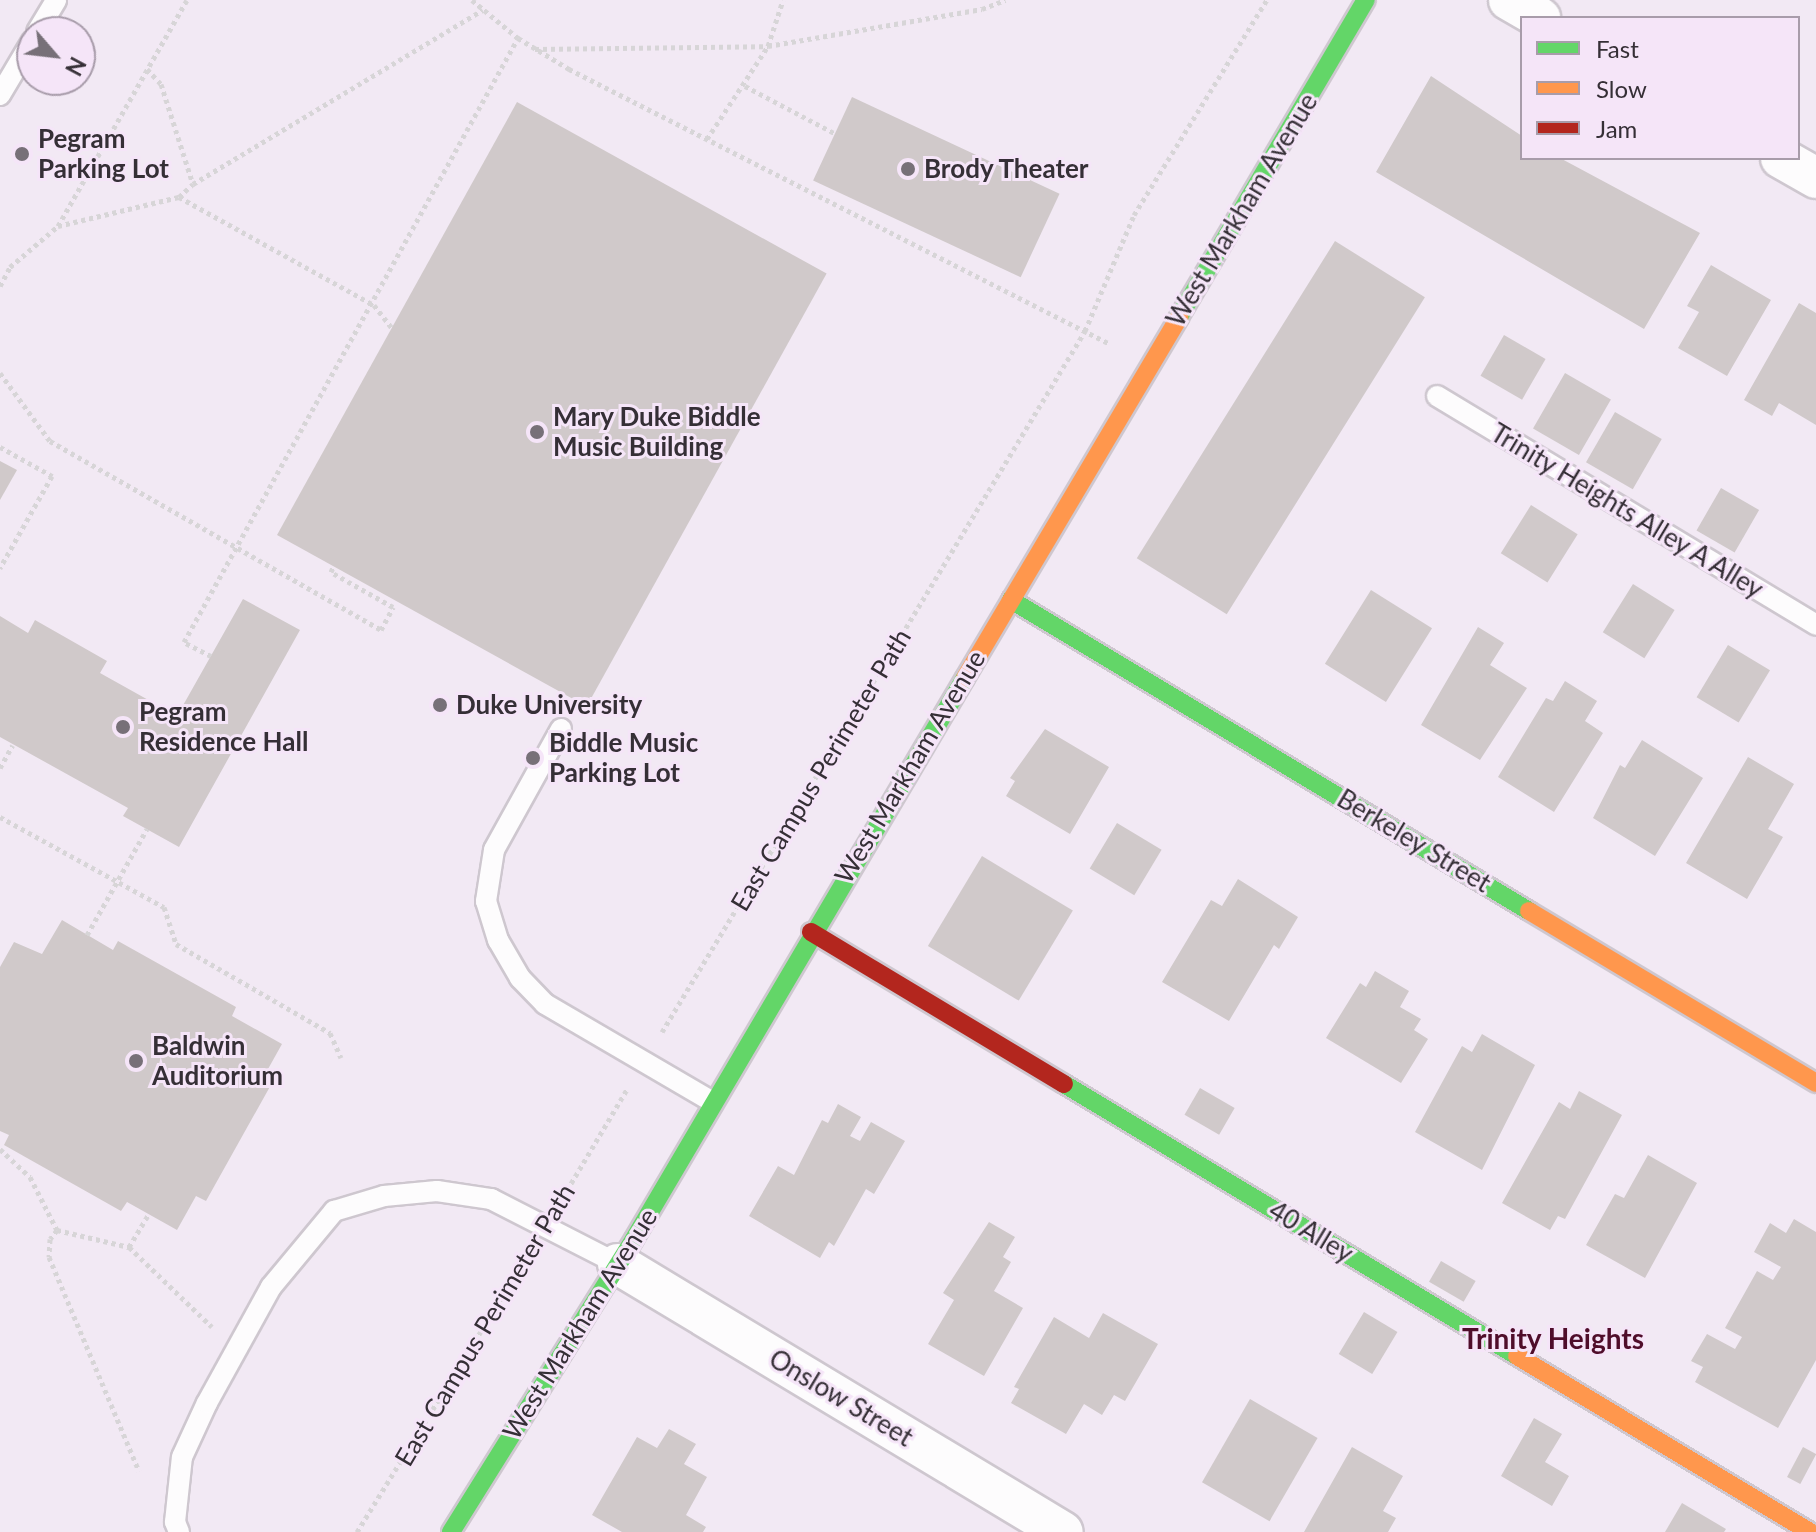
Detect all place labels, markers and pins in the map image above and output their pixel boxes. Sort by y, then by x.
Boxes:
place label: Pegram Parking Lot [38,123,169,184]
marker: Pegram Parking Lot [13,145,31,163]
place label: Brody Theater [924,153,1090,185]
marker: Brody Theater [899,160,917,178]
place label: Mary Duke Biddle Music Building [553,401,761,462]
marker: Mary Duke Biddle Music Building [528,423,546,441]
place label: Duke University [456,689,642,721]
place label: Pegram Residence Hall [139,696,308,758]
marker: Duke University [431,696,449,714]
marker: Pegram Residence Hall [114,718,132,736]
place label: Biddle Music Parking Lot [549,727,698,788]
marker: Biddle Music Parking Lot [524,749,542,767]
place label: Baldwin Auditorium [152,1030,283,1092]
marker: Baldwin Auditorium [127,1052,145,1070]

